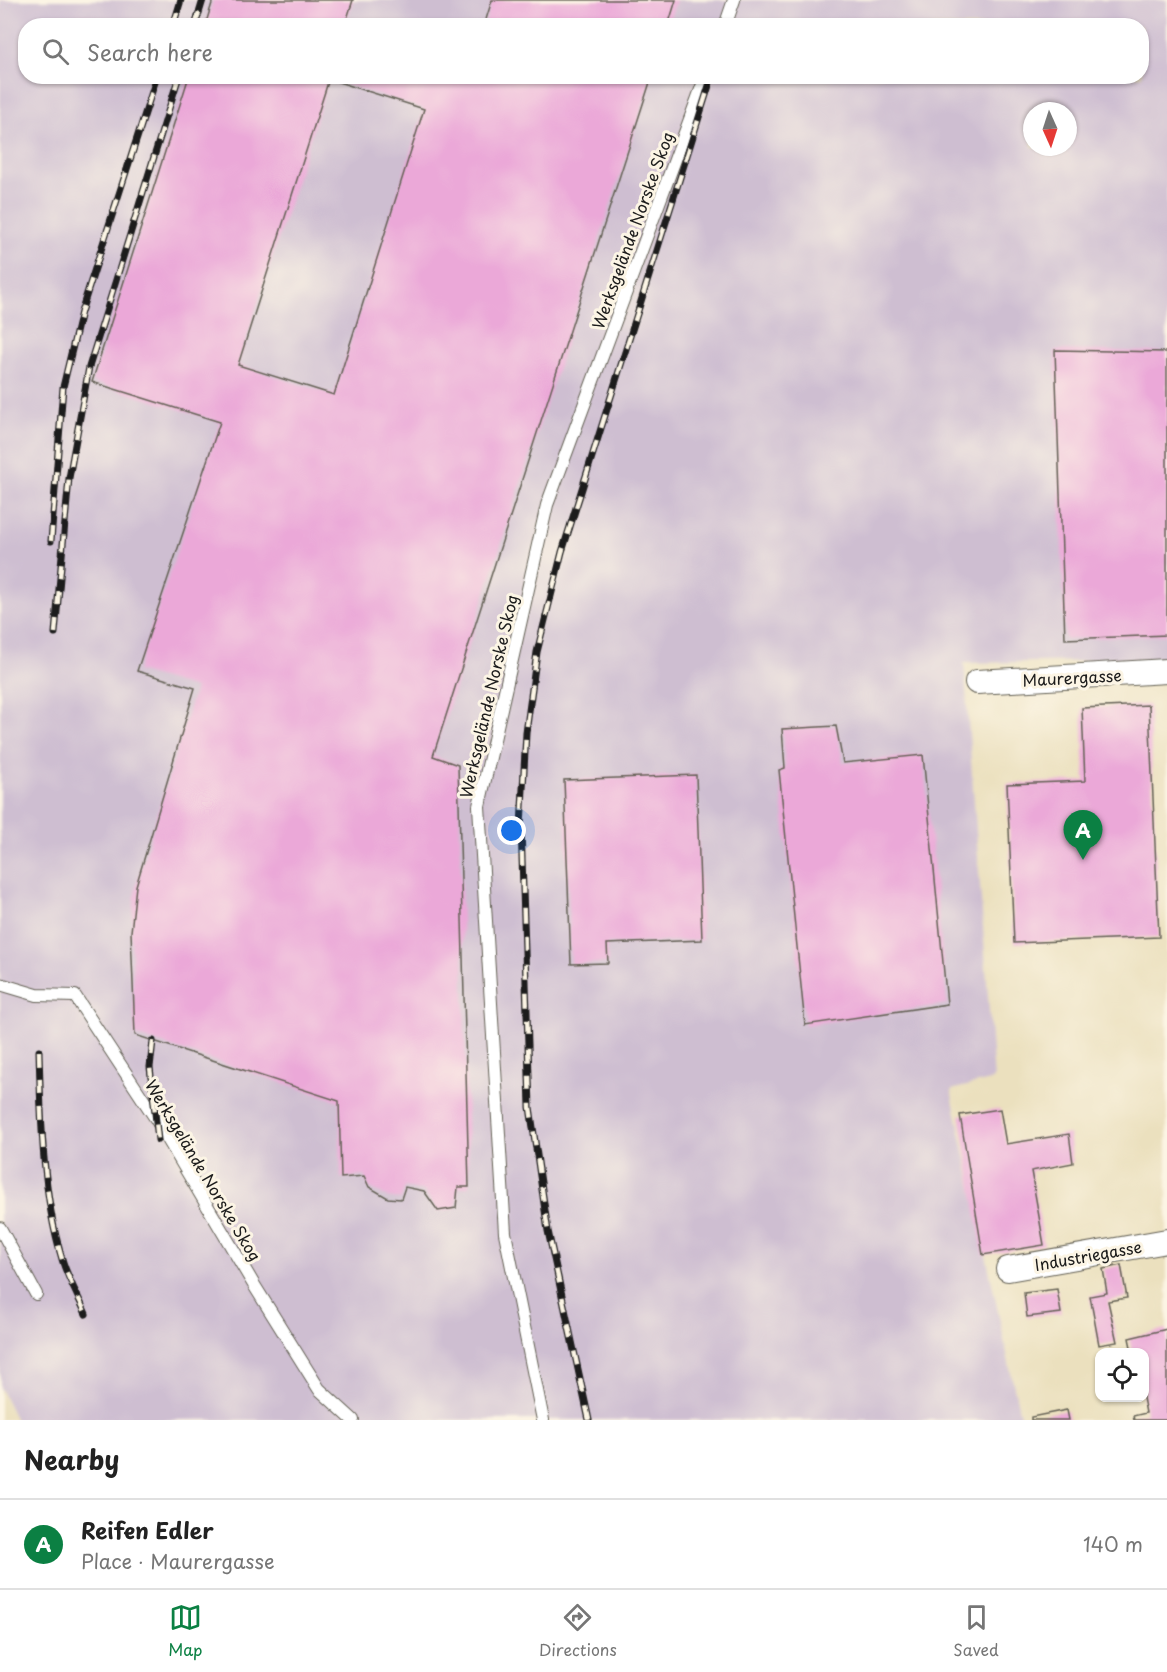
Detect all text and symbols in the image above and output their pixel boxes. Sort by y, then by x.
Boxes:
search box [18,18,1149,84]
icon: search [39,35,72,68]
text: Search here [87,35,213,68]
north arrow [1023,102,1077,156]
street label: Werksgelände Norske Skog [585,128,679,332]
street label: Werksgelände Norske Skog [453,592,523,800]
street label: Maurergasse [1022,662,1122,692]
pin: A [1064,810,1102,860]
your location [497,816,526,845]
street label: Werksgelände Norske Skog [140,1075,268,1265]
street label: Industriegasse [1033,1234,1143,1276]
map controls [1095,1348,1149,1402]
button: locate [1095,1348,1149,1402]
text: Nearby [24,1440,119,1479]
text: Reifen Edler [81,1513,214,1546]
text: A [36,1529,51,1559]
text: 140 m [1083,1529,1143,1559]
text: Place · Maurergasse [81,1546,275,1576]
tab: Map [168,1601,202,1661]
tab: Directions [539,1601,617,1661]
tab: Saved [953,1601,999,1661]

